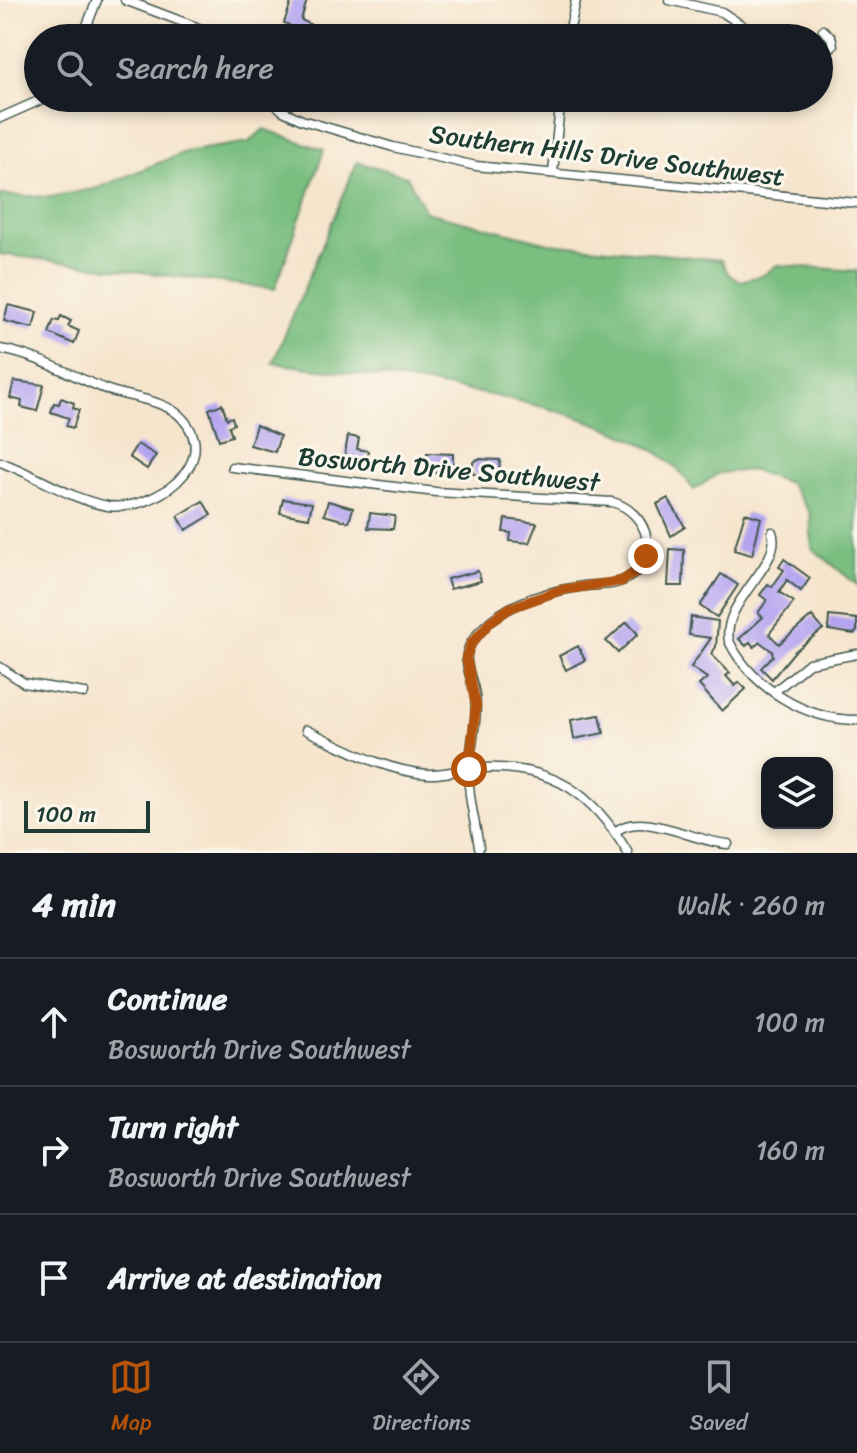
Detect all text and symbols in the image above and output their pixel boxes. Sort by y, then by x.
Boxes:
search box [24,24,833,112]
text: Search here [116,41,274,95]
icon: search [52,46,96,90]
street label: Southern Hills Drive Southwest [427,110,787,200]
street label: Bosworth Drive Southwest [296,433,603,505]
route end [628,538,664,574]
route start [451,751,487,787]
map controls [761,757,833,829]
button: layers [761,757,833,829]
text: 100 m [36,795,96,834]
scale bar [24,797,150,833]
text: 4 min [32,875,116,935]
text: Walk · 260 m [677,882,825,928]
text: Continue [108,972,227,1026]
text: 100 m [754,999,825,1045]
icon: ahead [32,1000,76,1044]
text: Bosworth Drive Southwest [108,1026,411,1072]
text: Turn right [108,1100,238,1154]
text: 160 m [756,1127,825,1173]
icon: right [32,1128,76,1172]
text: Bosworth Drive Southwest [108,1154,411,1200]
text: Arrive at destination [108,1251,382,1305]
icon: arrive [32,1256,76,1300]
tab: Map [109,1355,153,1442]
tab: Directions [372,1355,471,1442]
tab: Saved [690,1355,748,1442]

